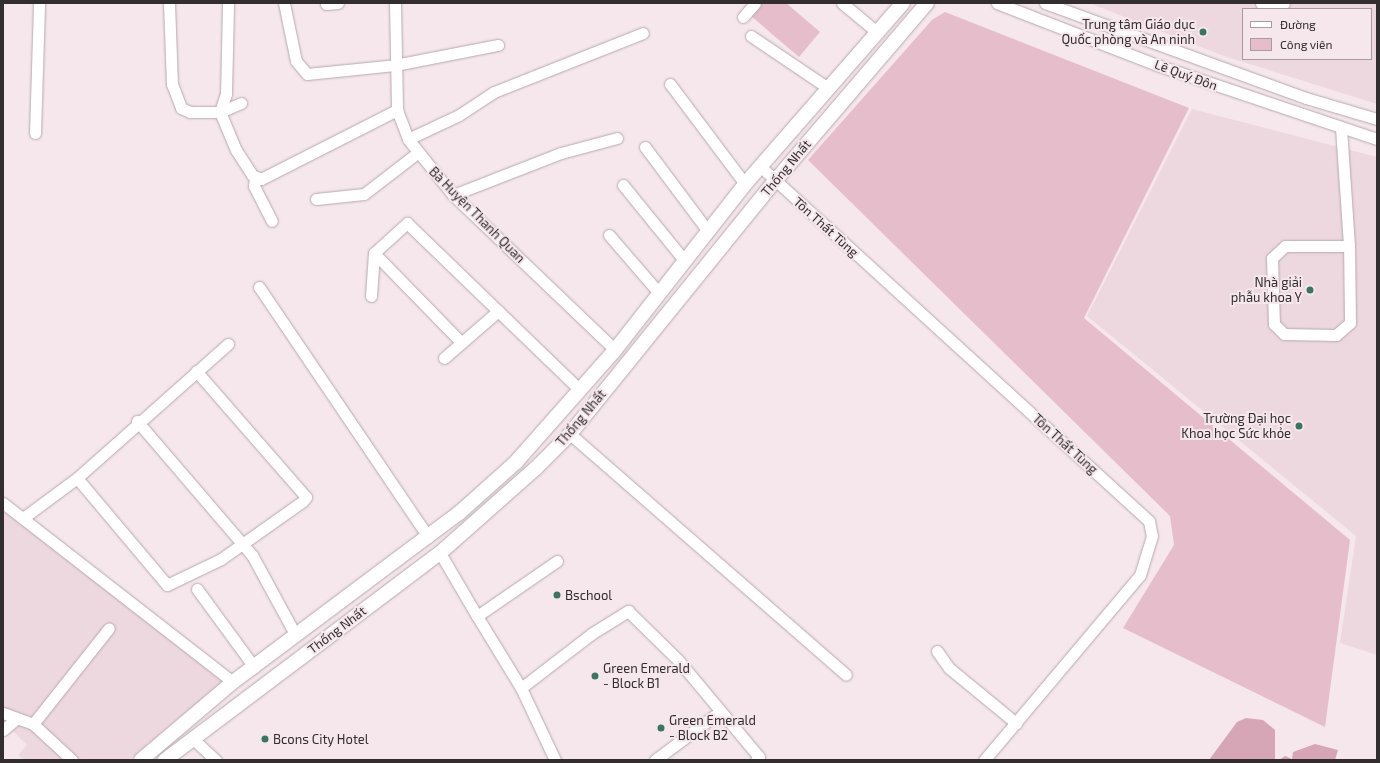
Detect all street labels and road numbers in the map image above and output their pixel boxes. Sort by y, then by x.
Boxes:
street label: Lê Quý Đôn [1152,56,1220,94]
street label: Thống Nhất [758,137,814,199]
street label: Bà Huyện Thanh Quan [426,164,528,266]
street label: Tôn Thất Tùng [790,194,862,260]
street label: Thống Nhất [553,387,609,449]
street label: Tôn Thất Tùng [1029,411,1101,477]
street label: Thống Nhất [305,603,369,657]

